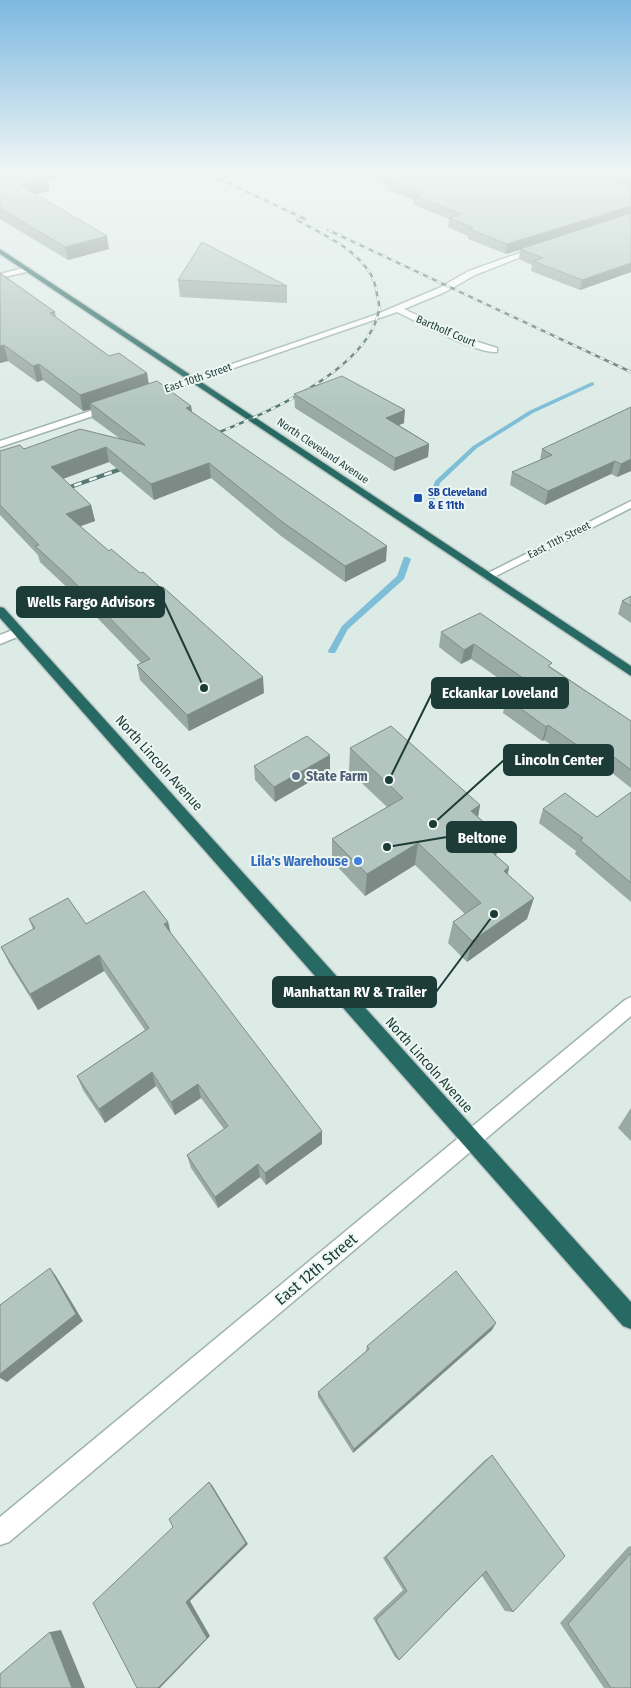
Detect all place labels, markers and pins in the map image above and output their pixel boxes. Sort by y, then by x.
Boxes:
place label: SB Cleveland & E 11th [428,486,487,512]
marker: SB Cleveland & E 11th [412,492,424,504]
callout: Wells Fargo Advisors [17,587,164,617]
callout: Eckankar Loveland [432,678,568,708]
callout: Lincoln Center [504,745,613,775]
place label: State Farm [306,768,368,785]
marker: State Farm [290,770,302,782]
callout: Beltone [447,822,516,852]
place label: Lila's Warehouse [251,853,348,870]
marker: Lila's Warehouse [352,855,364,867]
callout: Manhattan RV & Trailer [273,977,436,1007]

